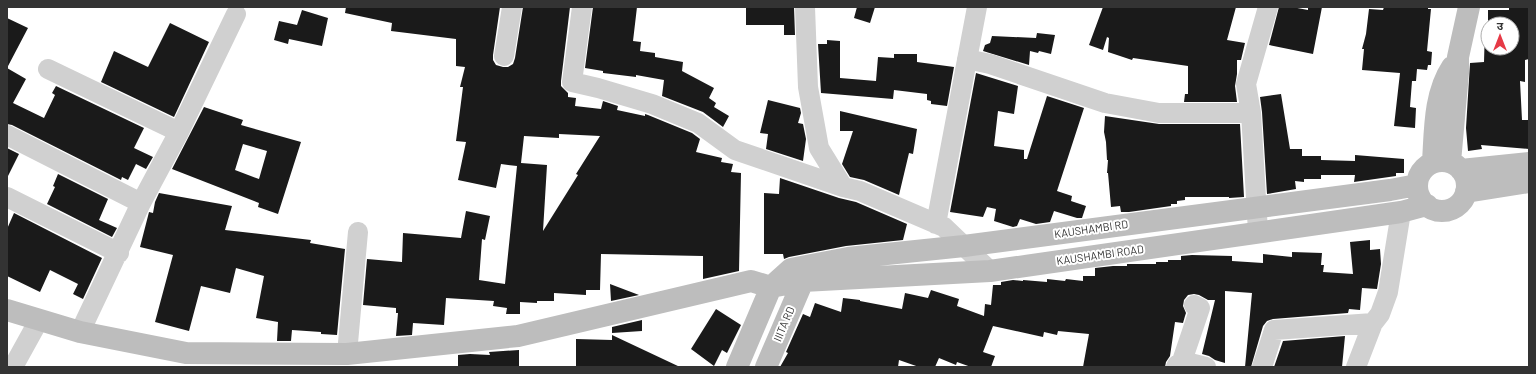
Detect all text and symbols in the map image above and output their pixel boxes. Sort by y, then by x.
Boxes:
north arrow [1480,16,1520,56]
text: उ [1497,19,1504,32]
street label: KAUSHAMBI RD [1053,217,1129,240]
street label: KAUSHAMBI ROAD [1055,242,1145,267]
street label: IIITA RD [770,304,797,343]

